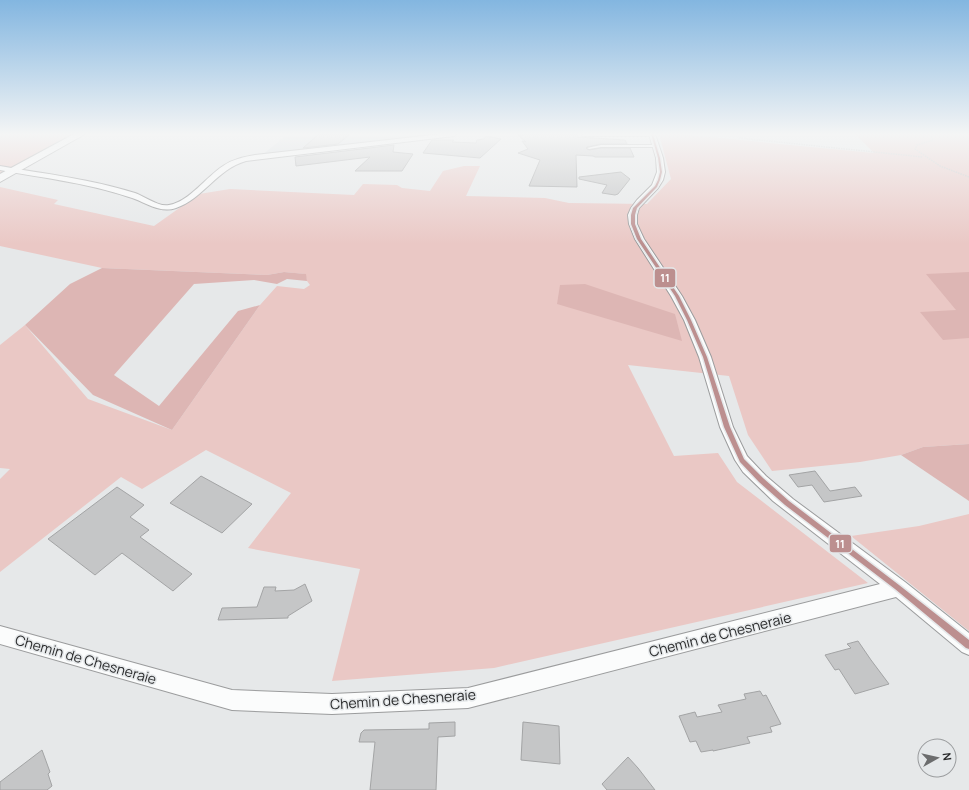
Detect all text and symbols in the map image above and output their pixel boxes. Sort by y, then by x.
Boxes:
line badge: 11 [654,268,676,288]
text: 11 [660,270,670,285]
line badge: 11 [829,534,852,553]
text: 11 [835,536,845,551]
street label: Chemin de Chesneraie [647,607,793,661]
street label: Chemin de Chesneraie [13,630,159,688]
street label: Chemin de Chesneraie [329,684,477,714]
north arrow [917,738,957,778]
text: N [939,752,955,762]

